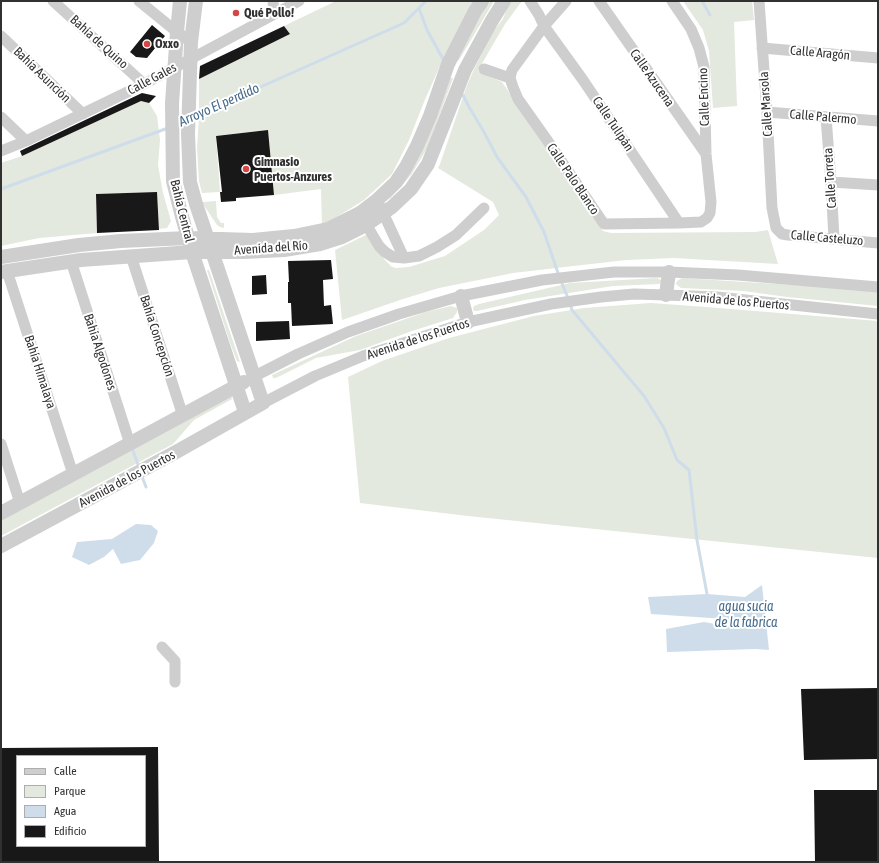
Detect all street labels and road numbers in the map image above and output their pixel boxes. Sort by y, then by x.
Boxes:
street label: Bahía de Quino [67,12,131,72]
street label: Calle Aragón [789,43,851,63]
street label: Bahía Asunción [10,44,74,106]
street label: Calle Azucena [626,46,678,110]
street label: Calle Gales [125,60,179,98]
street label: Calle Encino [695,68,713,126]
street label: Calle Marsola [756,71,776,137]
street label: Calle Tulipán [589,94,637,154]
street label: Calle Palermo [789,106,857,128]
street label: Calle Palo Blanco [543,140,603,218]
street label: Calle Torreta [820,147,840,209]
street label: Bahía Central [167,178,197,244]
street label: Calle Casteluzo [790,227,864,249]
street label: Avenida del Río [234,238,308,258]
street label: Avenida de los Puertos [682,289,790,313]
street label: Bahía Concepción [136,293,178,379]
street label: Bahía Algodones [80,312,120,392]
street label: Avenida de los Puertos [365,315,471,363]
street label: Bahía Himalaya [21,333,59,411]
street label: Avenida de los Puertos [76,447,178,511]

